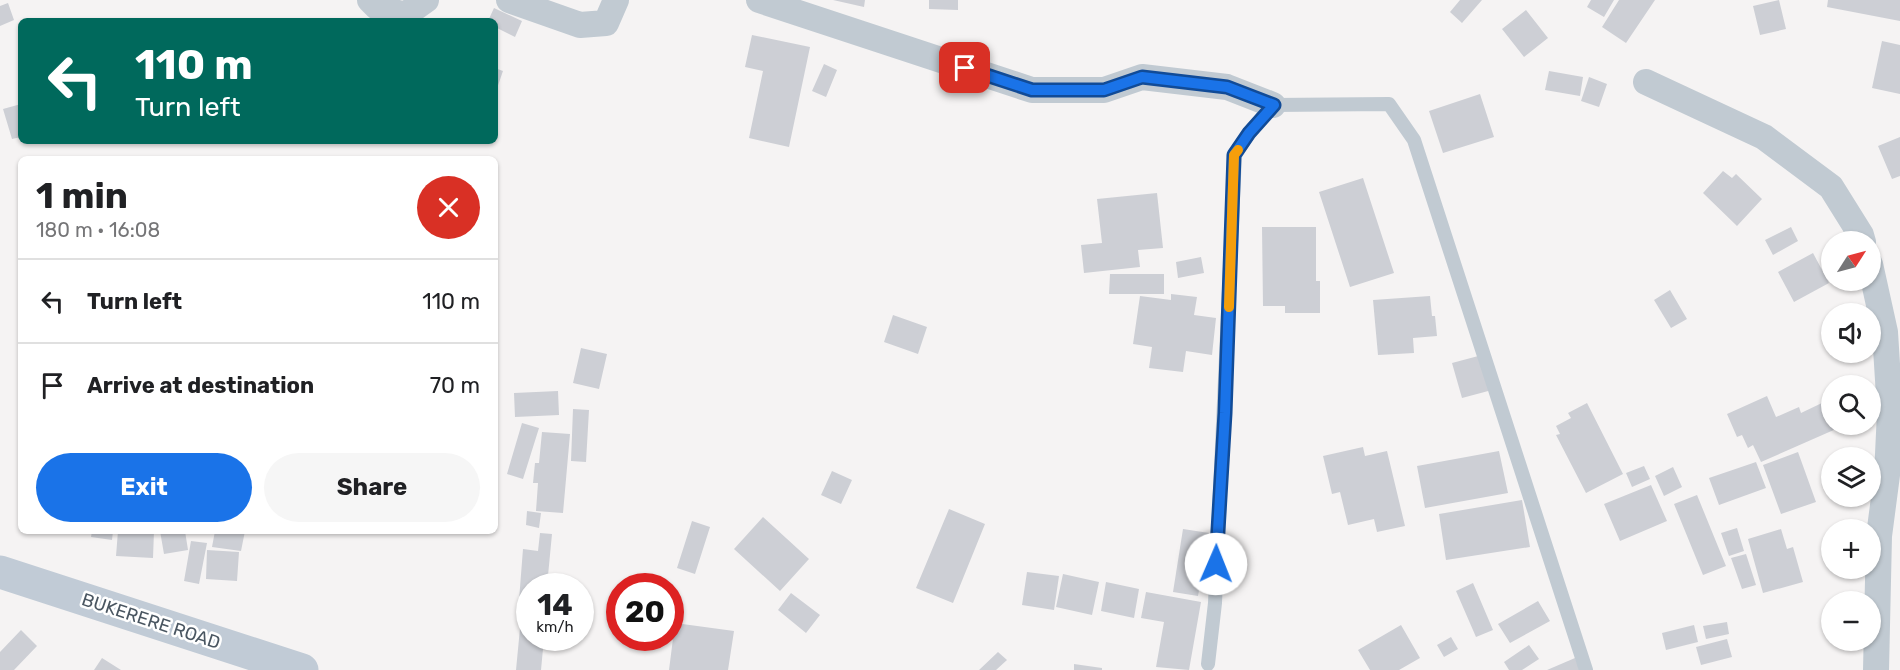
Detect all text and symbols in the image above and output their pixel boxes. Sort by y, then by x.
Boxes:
text: 110 m [135,40,253,90]
icon: left [36,42,114,120]
pin [939,42,990,93]
icon: arrive [948,51,981,84]
text: Turn left [135,91,240,123]
text: 1 min [36,174,128,217]
button: close [417,176,480,239]
text: 180 m · 16:08 [36,218,160,242]
north arrow [1821,231,1881,291]
map controls [1821,231,1881,651]
icon: left [36,285,69,318]
text: Turn left [87,288,182,315]
text: 110 m [422,288,480,315]
button: sound [1821,303,1881,363]
icon: arrive [36,369,69,402]
text: Arrive at destination [87,372,314,399]
text: 70 m [430,372,480,399]
button: search [1821,375,1881,435]
button: layers [1821,447,1881,507]
button: Exit [36,453,252,522]
button: Share [264,453,480,522]
button: + [1821,519,1881,579]
position arrow [1184,532,1248,596]
speed limit sign: 20 [606,573,684,651]
text: 14 [537,587,573,623]
street label: BUKERERE ROAD [79,588,223,654]
button: − [1821,591,1881,651]
text: km/h [536,618,574,636]

